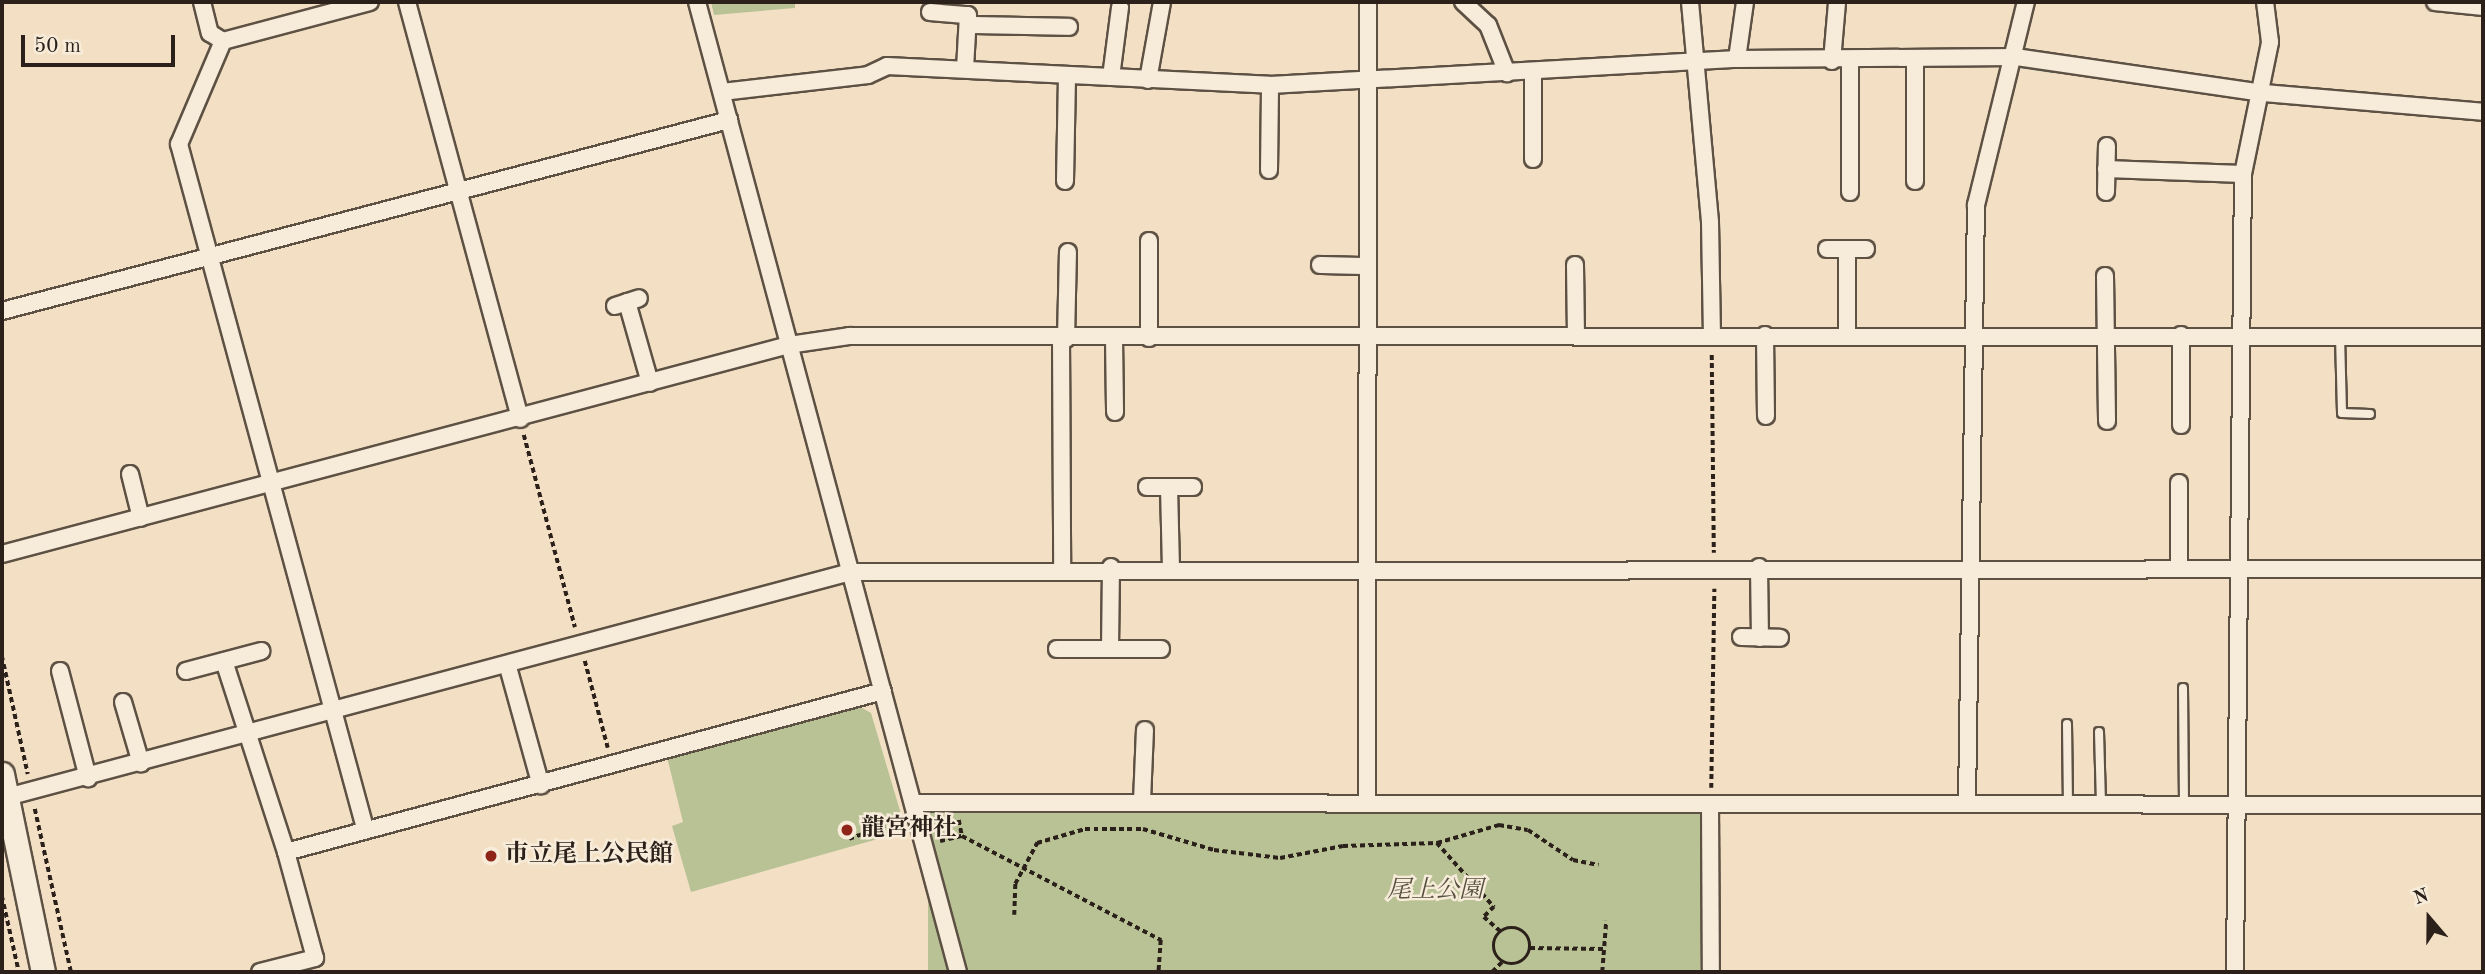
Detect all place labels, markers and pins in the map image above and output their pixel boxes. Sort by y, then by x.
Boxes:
place label: 龍宮神社 [861,816,957,844]
marker: 龍宮神社 [839,822,855,838]
place label: 市立尾上公民館 [505,842,673,870]
marker: 市立尾上公民館 [483,848,499,864]

